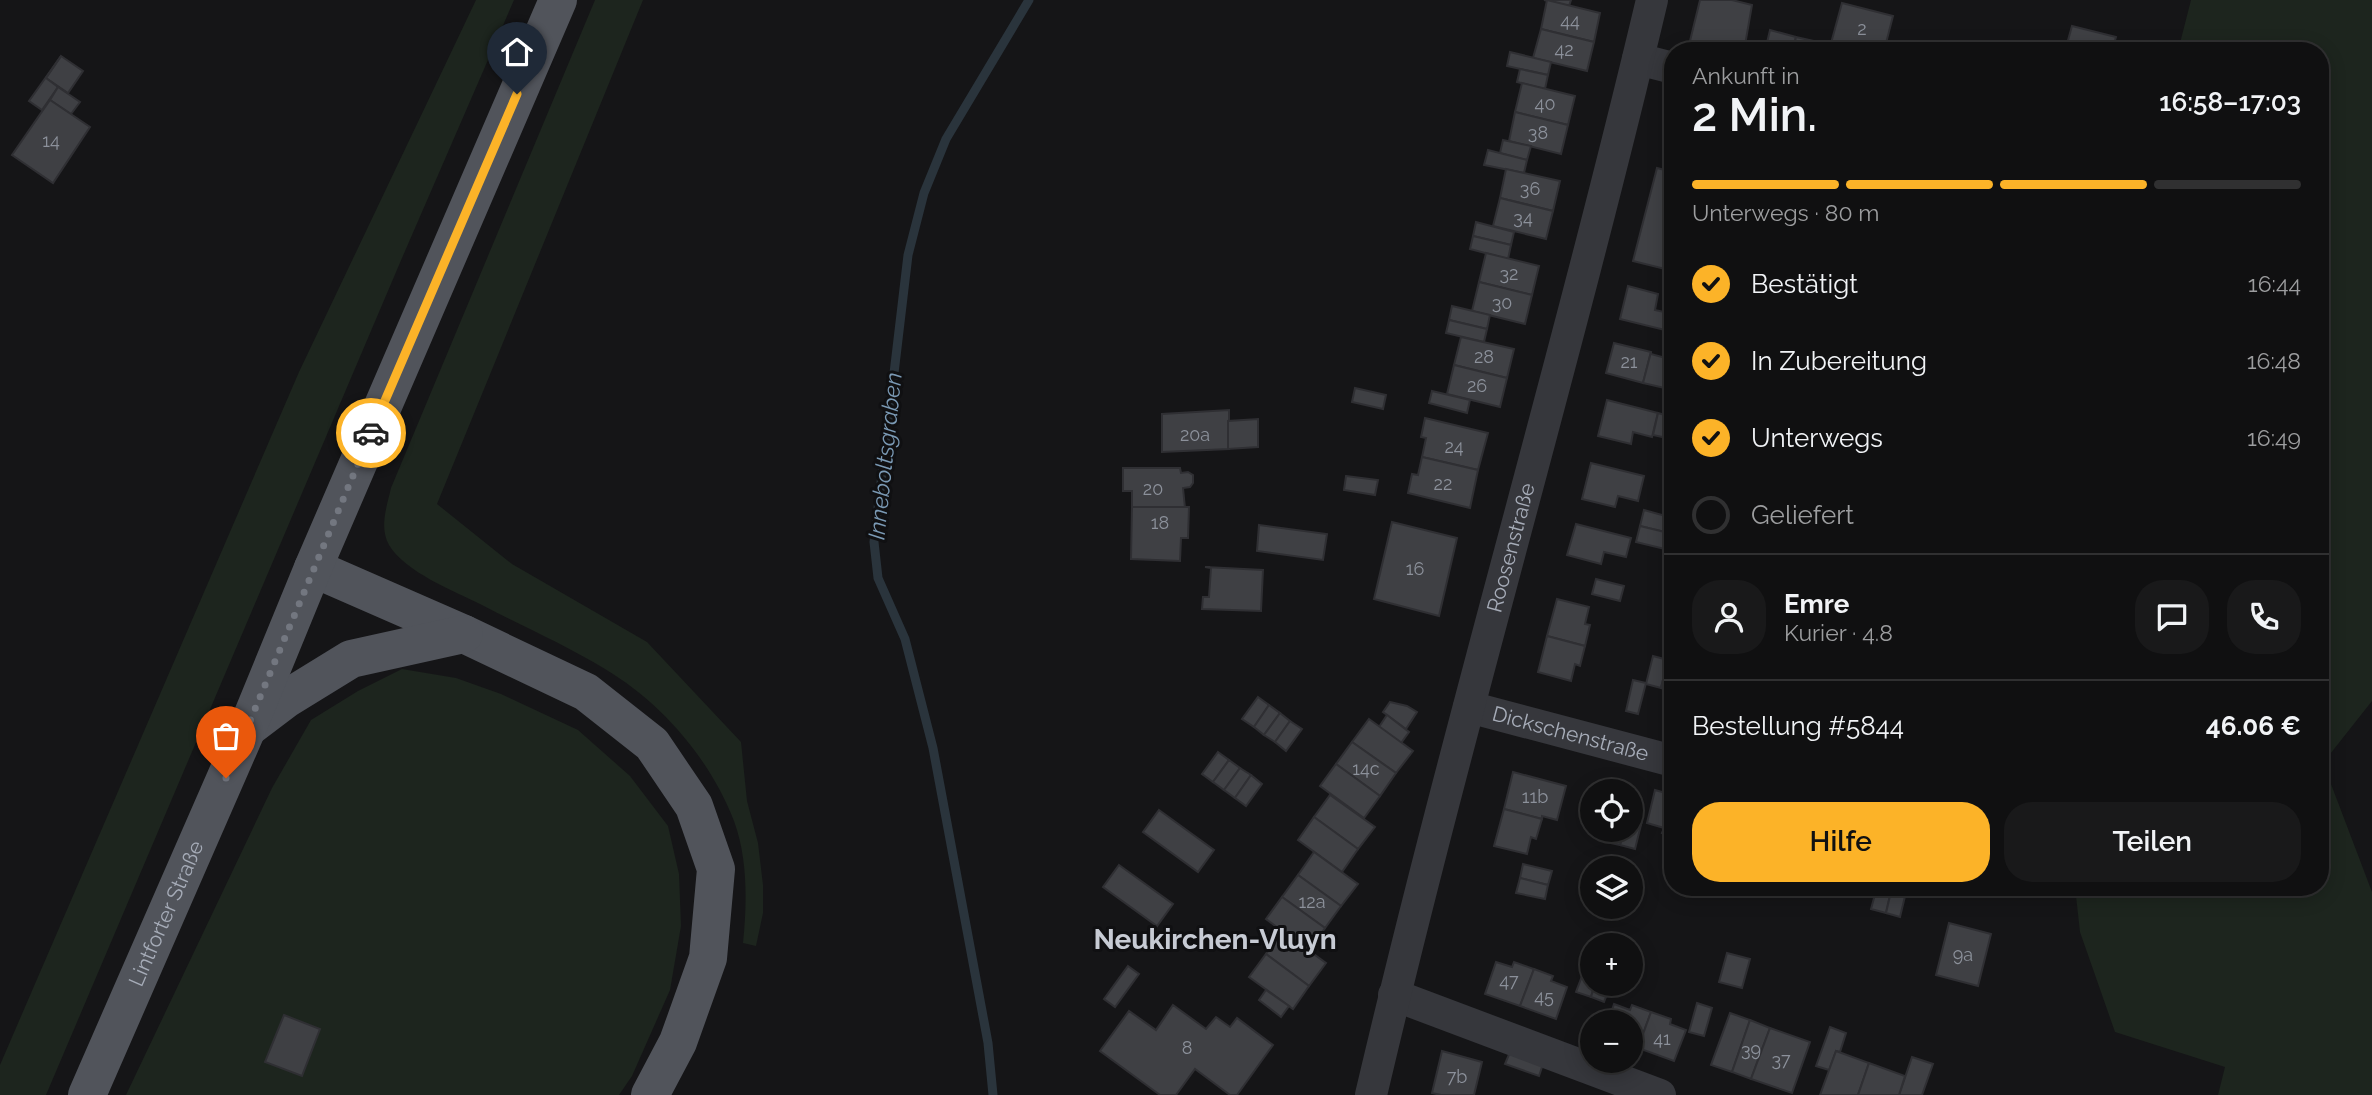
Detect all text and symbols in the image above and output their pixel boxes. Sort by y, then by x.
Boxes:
house number: 44 [1560,10,1580,31]
house number: 2 [1857,18,1867,39]
pin [487,22,547,94]
icon: home [498,33,536,71]
house number: 42 [1554,39,1574,60]
text: Ankunft in [1692,62,1800,89]
text: 16:58–17:03 [2159,87,2301,117]
text: 2 Min. [1692,88,1817,142]
house number: 40 [1535,93,1555,114]
house number: 38 [1528,122,1548,143]
house number: 14 [42,130,60,151]
house number: 36 [1520,178,1540,199]
text: Unterwegs · 80 m [1692,199,1880,226]
house number: 34 [1513,207,1533,228]
house number: 32 [1500,263,1519,284]
icon: check [1692,265,1730,303]
text: Bestätigt [1751,269,1858,299]
text: 16:44 [2248,270,2301,297]
house number: 30 [1492,292,1512,313]
icon: check [1692,342,1730,380]
house number: 28 [1474,346,1494,367]
text: In Zubereitung [1751,346,1927,376]
text: 16:48 [2247,347,2301,374]
house number: 21 [1620,351,1638,372]
water label: Inneboltsgraben [862,371,907,541]
house number: 26 [1467,375,1487,396]
courier [336,398,406,468]
icon: car [352,414,390,452]
icon: check [1692,419,1730,457]
text: Unterwegs [1751,423,1883,453]
house number: 20a [1180,424,1210,445]
text: 16:49 [2247,424,2301,451]
house number: 24 [1444,436,1464,457]
house number: 22 [1434,473,1452,494]
house number: 20 [1143,478,1163,499]
street label: Roosenstraße [1481,480,1540,615]
text: Geliefert [1751,500,1854,530]
house number: 18 [1151,512,1169,533]
house number: 16 [1406,558,1424,579]
button: person [1692,580,1766,654]
button: chat [2135,580,2209,654]
button: phone [2227,580,2301,654]
text: Emre [1784,589,1849,619]
text: Kurier · 4.8 [1784,619,1893,646]
street label: Dickschenstraße [1490,701,1651,766]
pin [196,706,256,778]
text: Bestellung #5844 [1692,711,1904,741]
text: 46.06 € [2206,711,2301,741]
icon: bag [207,717,245,755]
house number: 14c [1352,758,1380,779]
map controls [1580,779,1643,1073]
button: locate [1580,779,1643,842]
house number: 11b [1522,786,1548,807]
button: Hilfe [1692,802,1990,882]
button: Teilen [2004,802,2301,882]
street label: Lintforter Straße [123,837,209,990]
button: layers [1580,856,1643,919]
house number: 12a [1299,891,1325,912]
district label: Neukirchen-Vluyn [1093,923,1337,956]
button: + [1580,933,1643,996]
house number: 9a [1953,944,1973,965]
house number: 47 [1499,970,1519,991]
house number: 45 [1534,986,1554,1007]
button: − [1580,1010,1643,1073]
house number: 41 [1653,1028,1671,1049]
house number: 8 [1182,1037,1192,1058]
house number: 39 [1741,1039,1761,1060]
house number: 37 [1771,1049,1791,1070]
house number: 7b [1447,1066,1467,1087]

